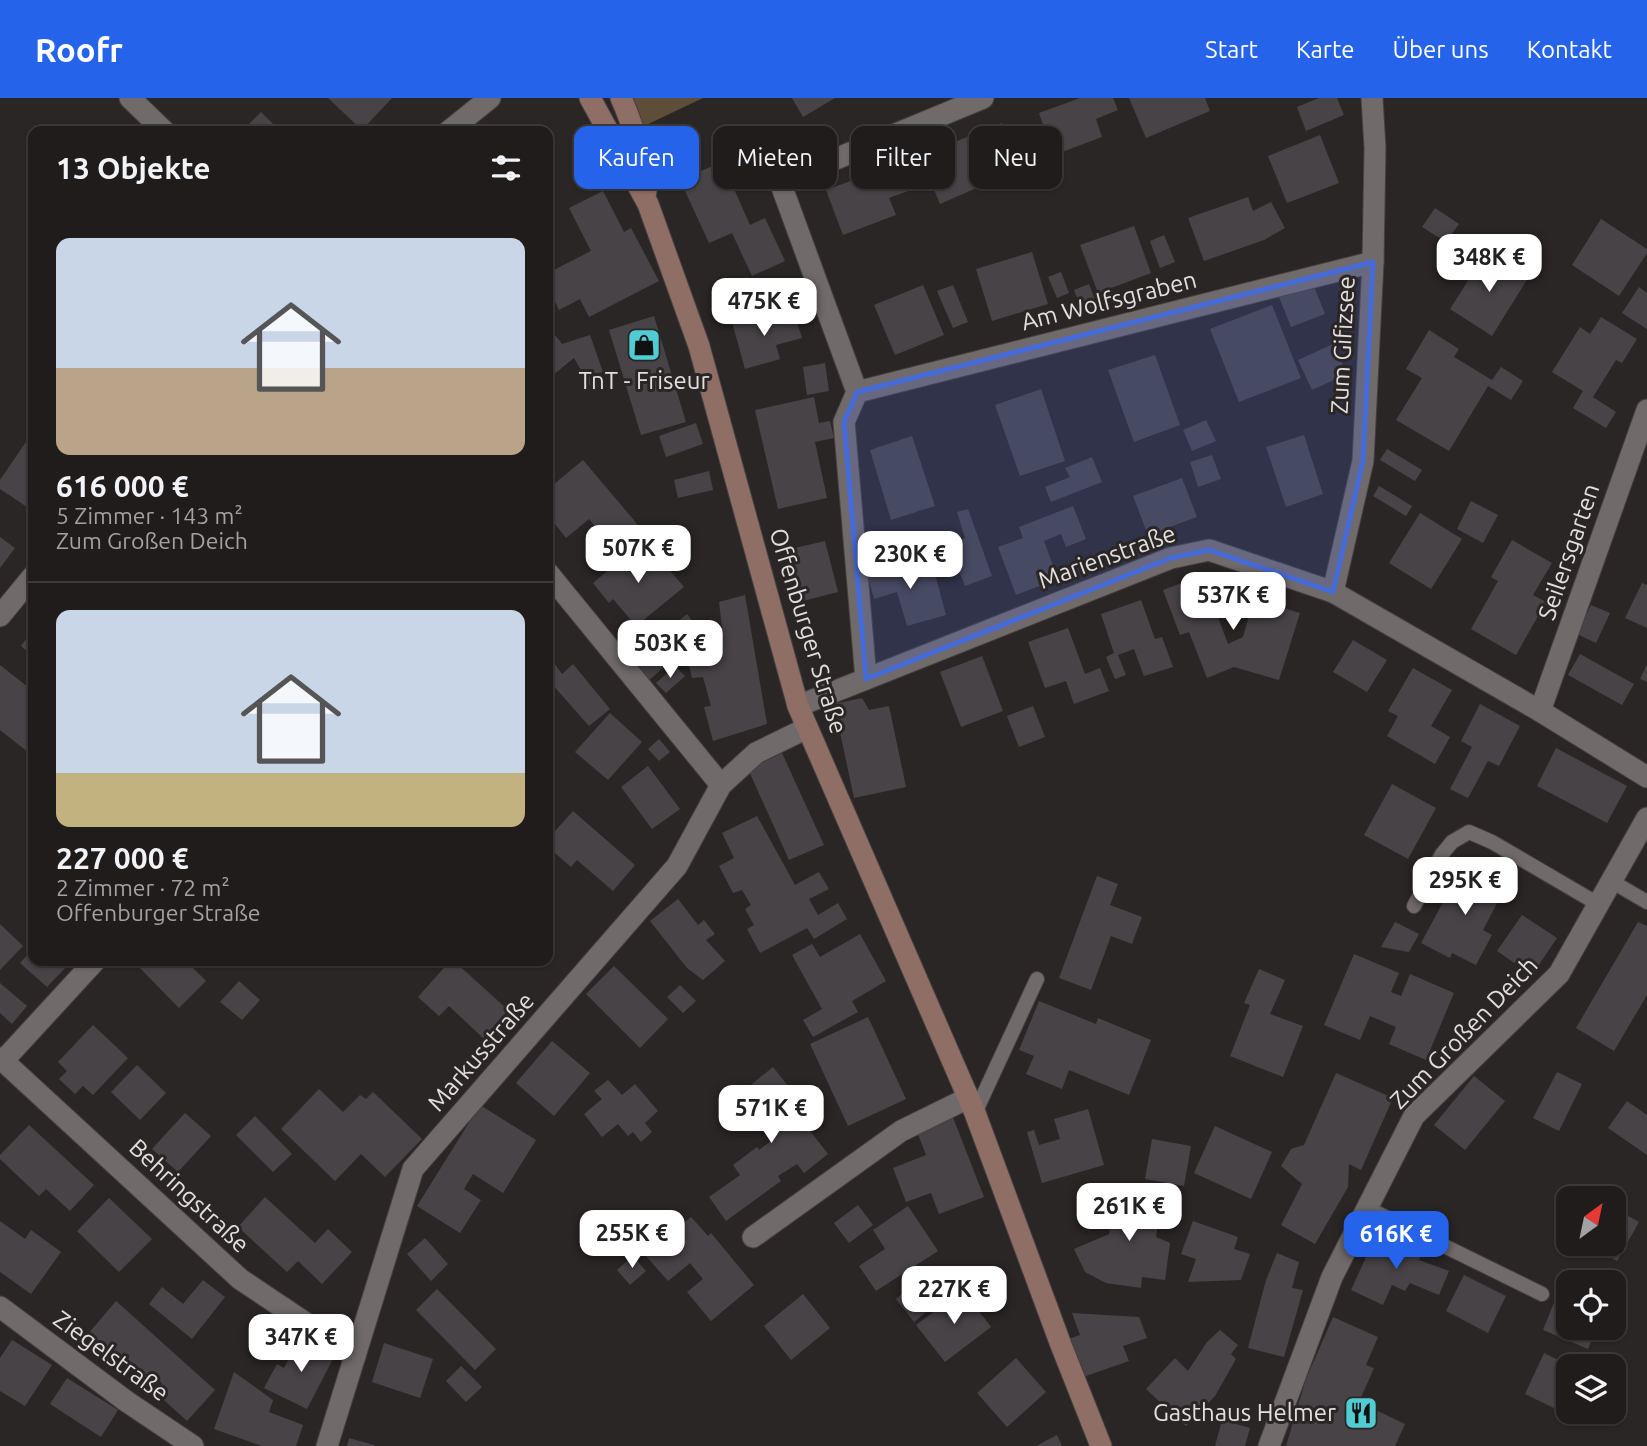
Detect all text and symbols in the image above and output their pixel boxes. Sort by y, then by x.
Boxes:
text: Roofr [35,31,123,68]
text: Start [1205,36,1258,63]
text: Karte [1296,36,1355,63]
text: Über uns [1393,36,1489,63]
text: Kontakt [1527,36,1612,63]
chip: Kaufen [574,126,699,189]
chip: Mieten [713,126,837,189]
chip: Filter [851,126,955,189]
chip: Neu [969,126,1062,189]
icon: filters [487,149,525,187]
text: 13 Objekte [56,151,211,185]
pin: 348K € [1432,234,1546,294]
text: 348K € [1453,244,1525,269]
street label: Am Wolfsgraben [1018,266,1199,335]
street label: Zum Gifizsee [1325,275,1360,415]
pin: 475K € [707,278,821,338]
icon: home [228,284,354,410]
text: 475K € [728,288,800,313]
shop icon: TnT - Friseur [625,326,663,364]
place label: TnT - Friseur [578,367,710,394]
text: 616 000 € [56,469,189,503]
street label: Seilersgarten [1533,480,1604,623]
text: 5 Zimmer · 143 m² [56,503,243,528]
street label: Marienstraße [1035,519,1179,594]
street label: Offenburger Straße [764,525,853,737]
pin: 507K € [581,526,695,585]
text: Zum Großen Deich [56,528,248,553]
pin: 230K € [853,532,967,591]
text: 507K € [602,535,674,560]
text: 230K € [874,541,946,566]
pin: 537K € [1176,573,1290,632]
text: 537K € [1197,582,1269,607]
pin: 503K € [613,620,727,680]
text: 503K € [634,630,706,655]
icon: home [228,656,354,782]
text: 227 000 € [56,841,189,875]
pin: 295K € [1408,858,1522,917]
text: 295K € [1429,867,1501,892]
text: 2 Zimmer · 72 m² [56,875,230,900]
text: Offenburger Straße [56,900,261,925]
street label: Zum Großen Deich [1384,951,1543,1114]
street label: Markusstraße [422,987,539,1116]
pin: 571K € [714,1086,828,1145]
text: 571K € [735,1095,807,1120]
street label: Behringstraße [124,1133,255,1258]
pin: 261K € [1072,1184,1186,1243]
north arrow [1556,1186,1626,1256]
map controls [1556,1186,1626,1424]
text: 261K € [1093,1193,1165,1218]
pin: 255K € [575,1210,689,1270]
pin: 616K € [1339,1212,1453,1271]
text: 255K € [596,1220,668,1245]
text: 616K € [1360,1221,1432,1246]
pin: 227K € [897,1266,1011,1326]
button: locate [1556,1270,1626,1340]
text: 227K € [918,1276,990,1301]
street label: Ziegelstraße [49,1305,174,1406]
pin: 347K € [244,1314,358,1374]
text: 347K € [265,1324,337,1349]
button: layers [1556,1354,1626,1424]
restaurant icon: Gasthaus Helmer [1342,1394,1380,1432]
place label: Gasthaus Helmer [1153,1399,1336,1426]

